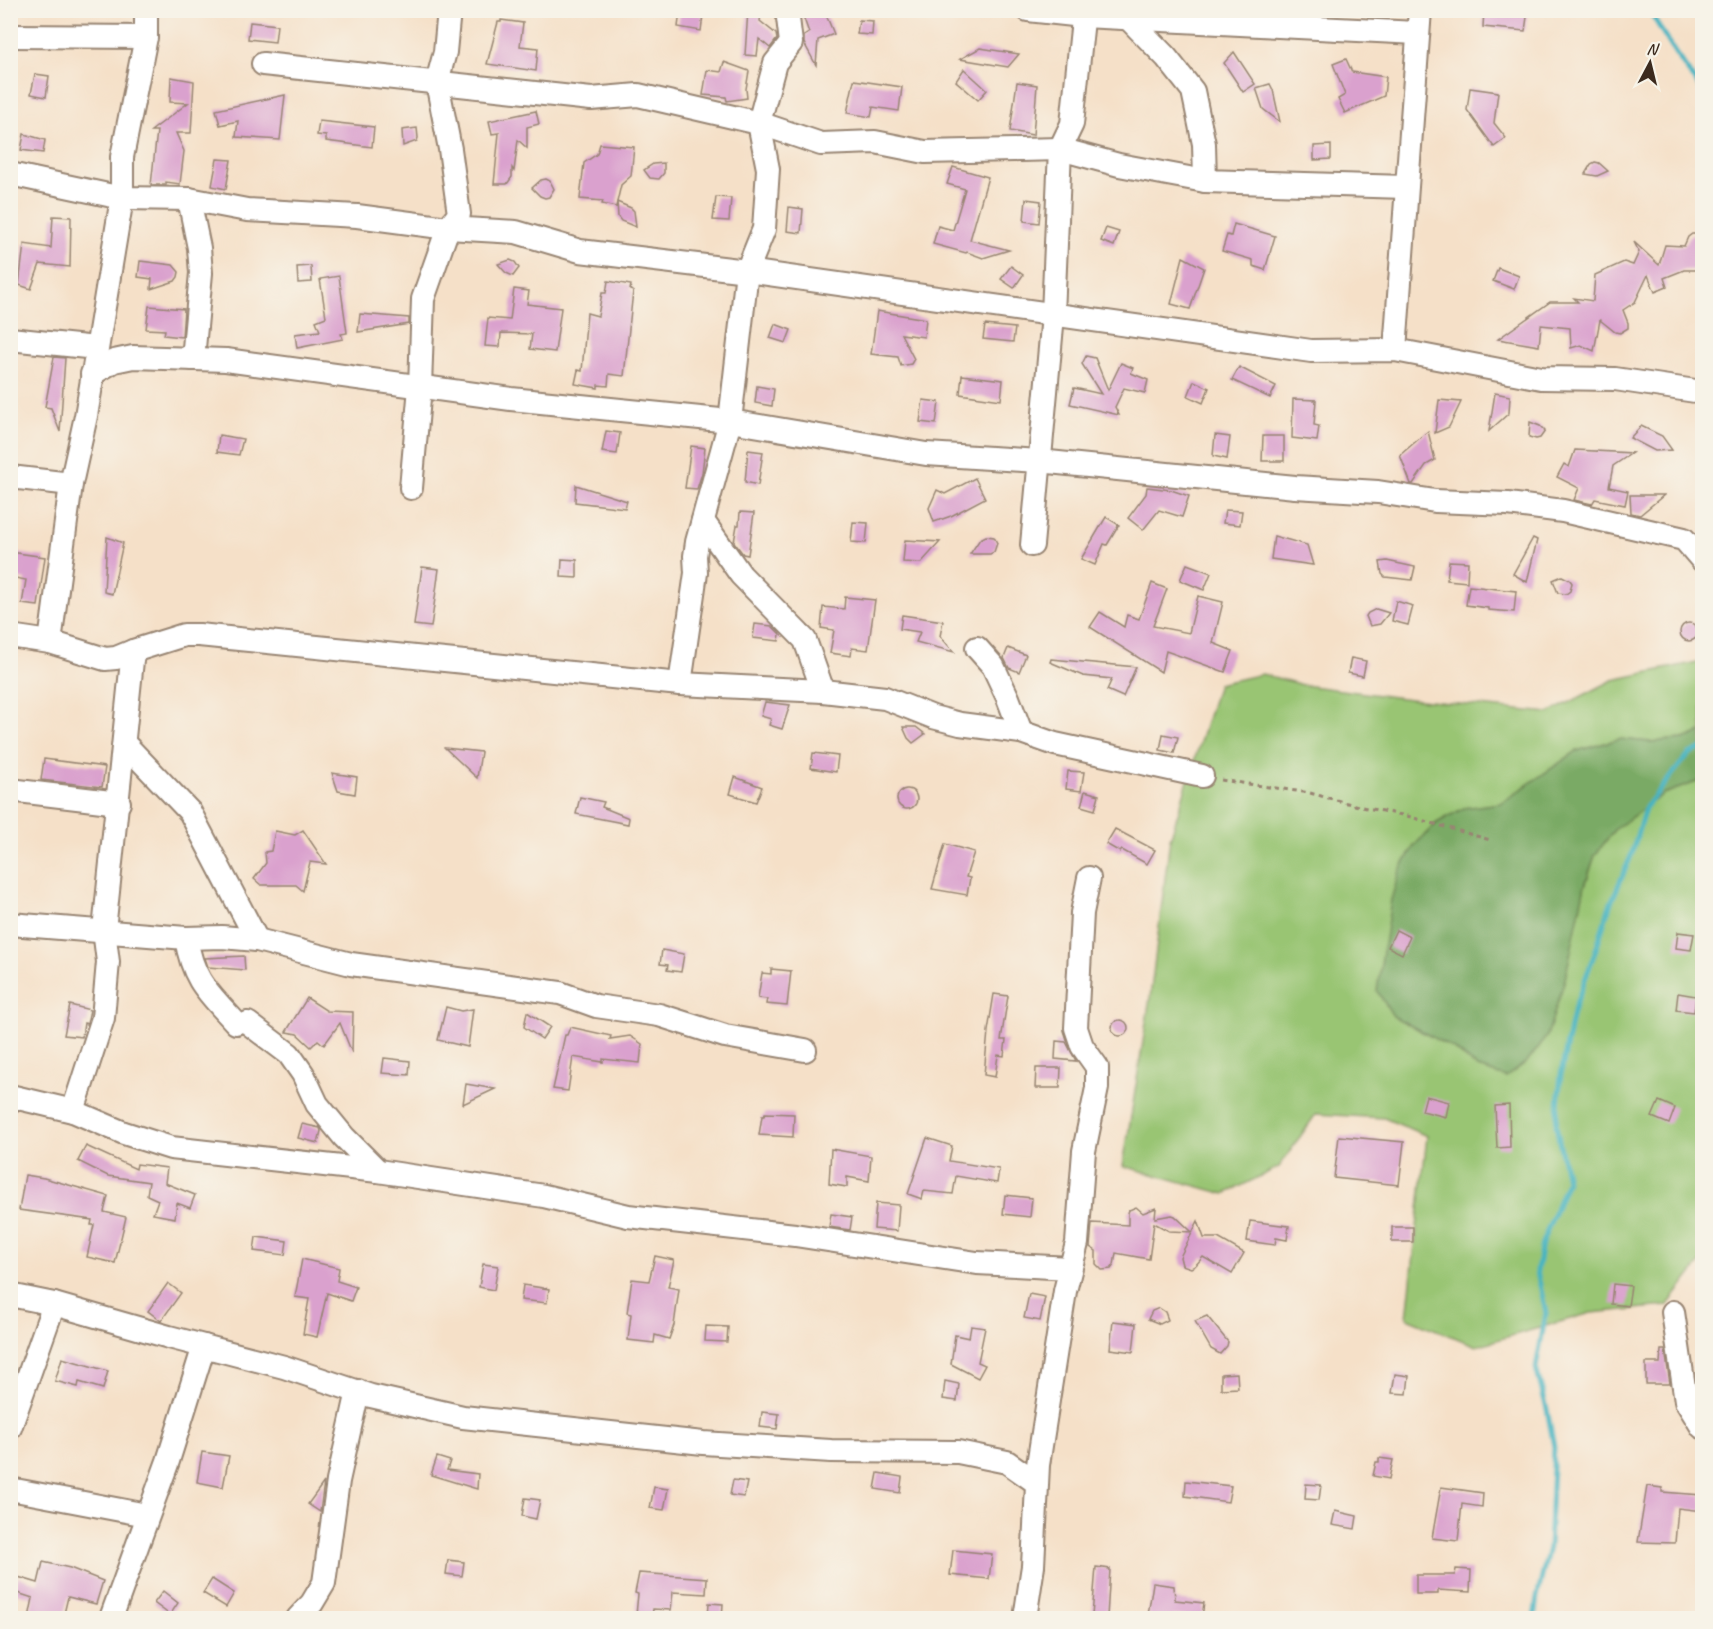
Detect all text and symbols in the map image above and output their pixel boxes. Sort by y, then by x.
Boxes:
north arrow [1620,33,1680,93]
text: N [1646,39,1661,60]

